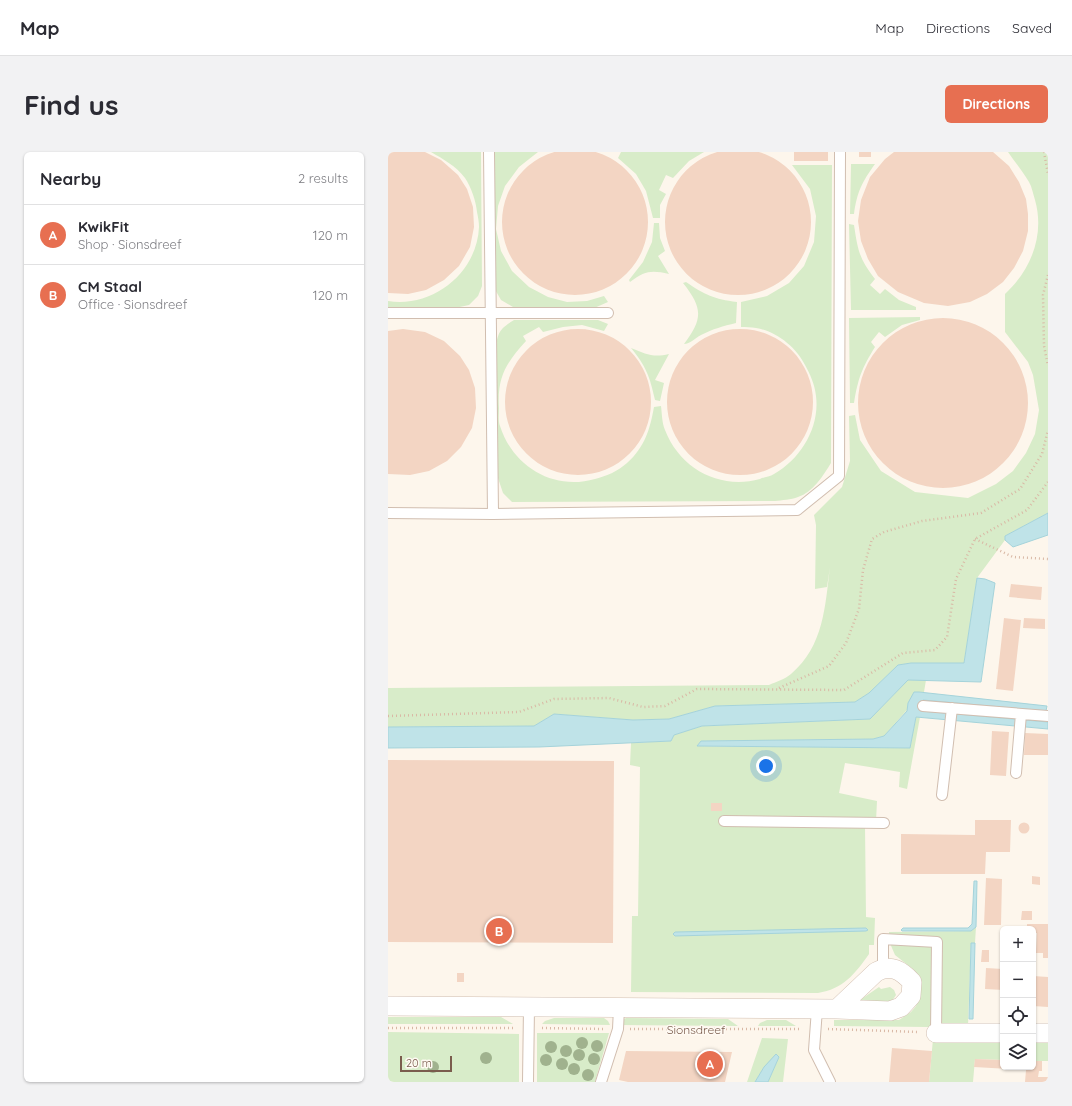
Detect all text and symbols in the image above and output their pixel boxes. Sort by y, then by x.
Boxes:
text: Map [20,16,59,40]
text: Map [875,19,904,37]
text: Directions [926,19,990,37]
text: Saved [1012,19,1052,37]
button: Directions [945,85,1048,123]
text: Find us [24,87,118,122]
text: Nearby [40,168,101,189]
text: 2 results [298,170,348,186]
text: KwikFit [78,217,129,236]
text: A [49,227,57,243]
text: 120 m [313,227,348,243]
text: Shop · Sionsdreef [78,236,182,252]
text: CM Staal [78,277,142,296]
text: B [49,287,57,303]
text: 120 m [313,287,348,303]
text: Office · Sionsdreef [78,296,187,312]
your location [756,756,776,776]
pin: B [486,916,512,946]
map controls [1000,926,1036,1070]
button: + [1000,926,1036,962]
button: − [1000,962,1036,998]
button: locate [1000,998,1036,1034]
street label: Sionsdreef [667,1022,726,1037]
button: layers [1000,1034,1036,1070]
pin: A [697,1049,723,1079]
scale bar [400,1054,452,1073]
text: 20 m [406,1056,432,1070]

